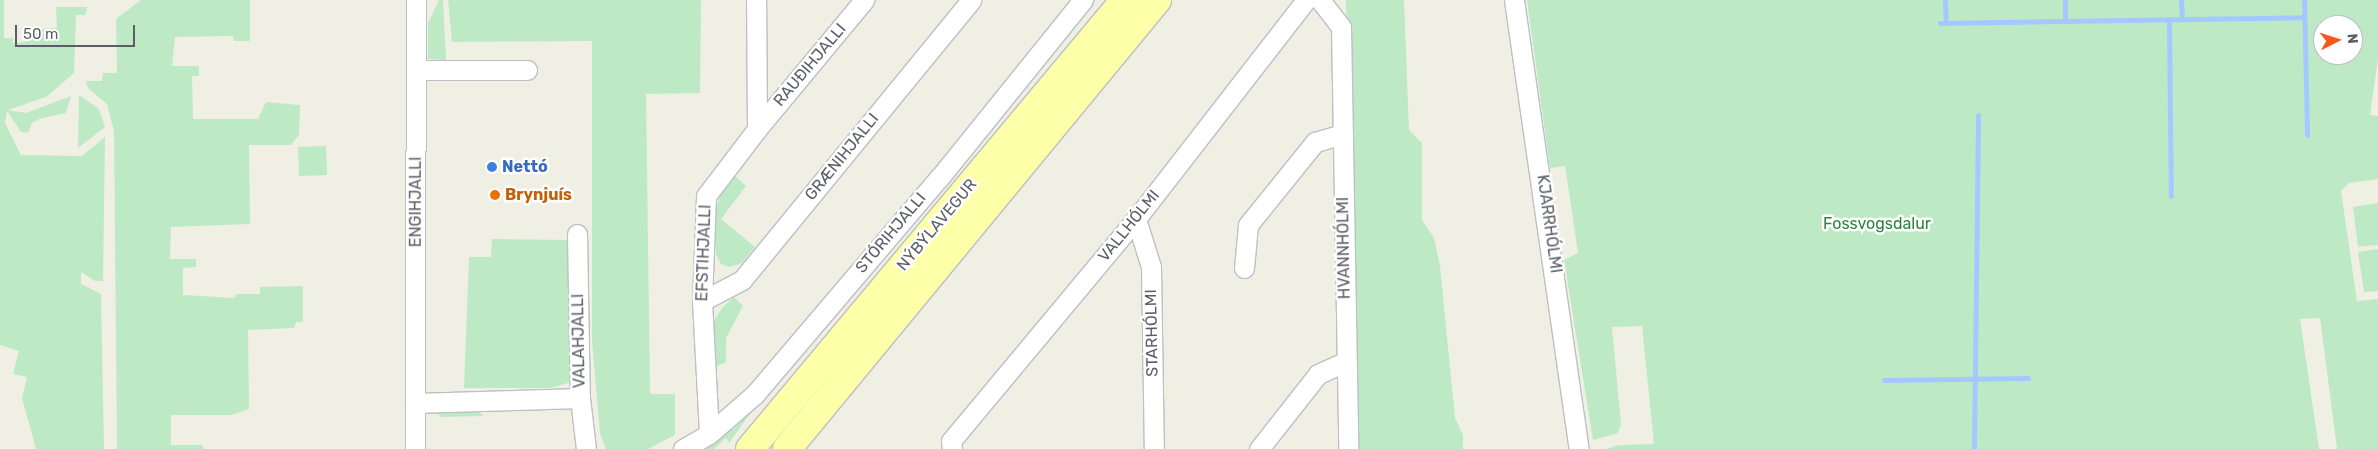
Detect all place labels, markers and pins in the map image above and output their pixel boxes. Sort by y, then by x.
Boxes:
place label: Nettó [502,157,548,177]
marker: Nettó [486,161,498,173]
place label: Brynjuís [505,185,572,205]
marker: Brynjuís [489,189,501,201]

